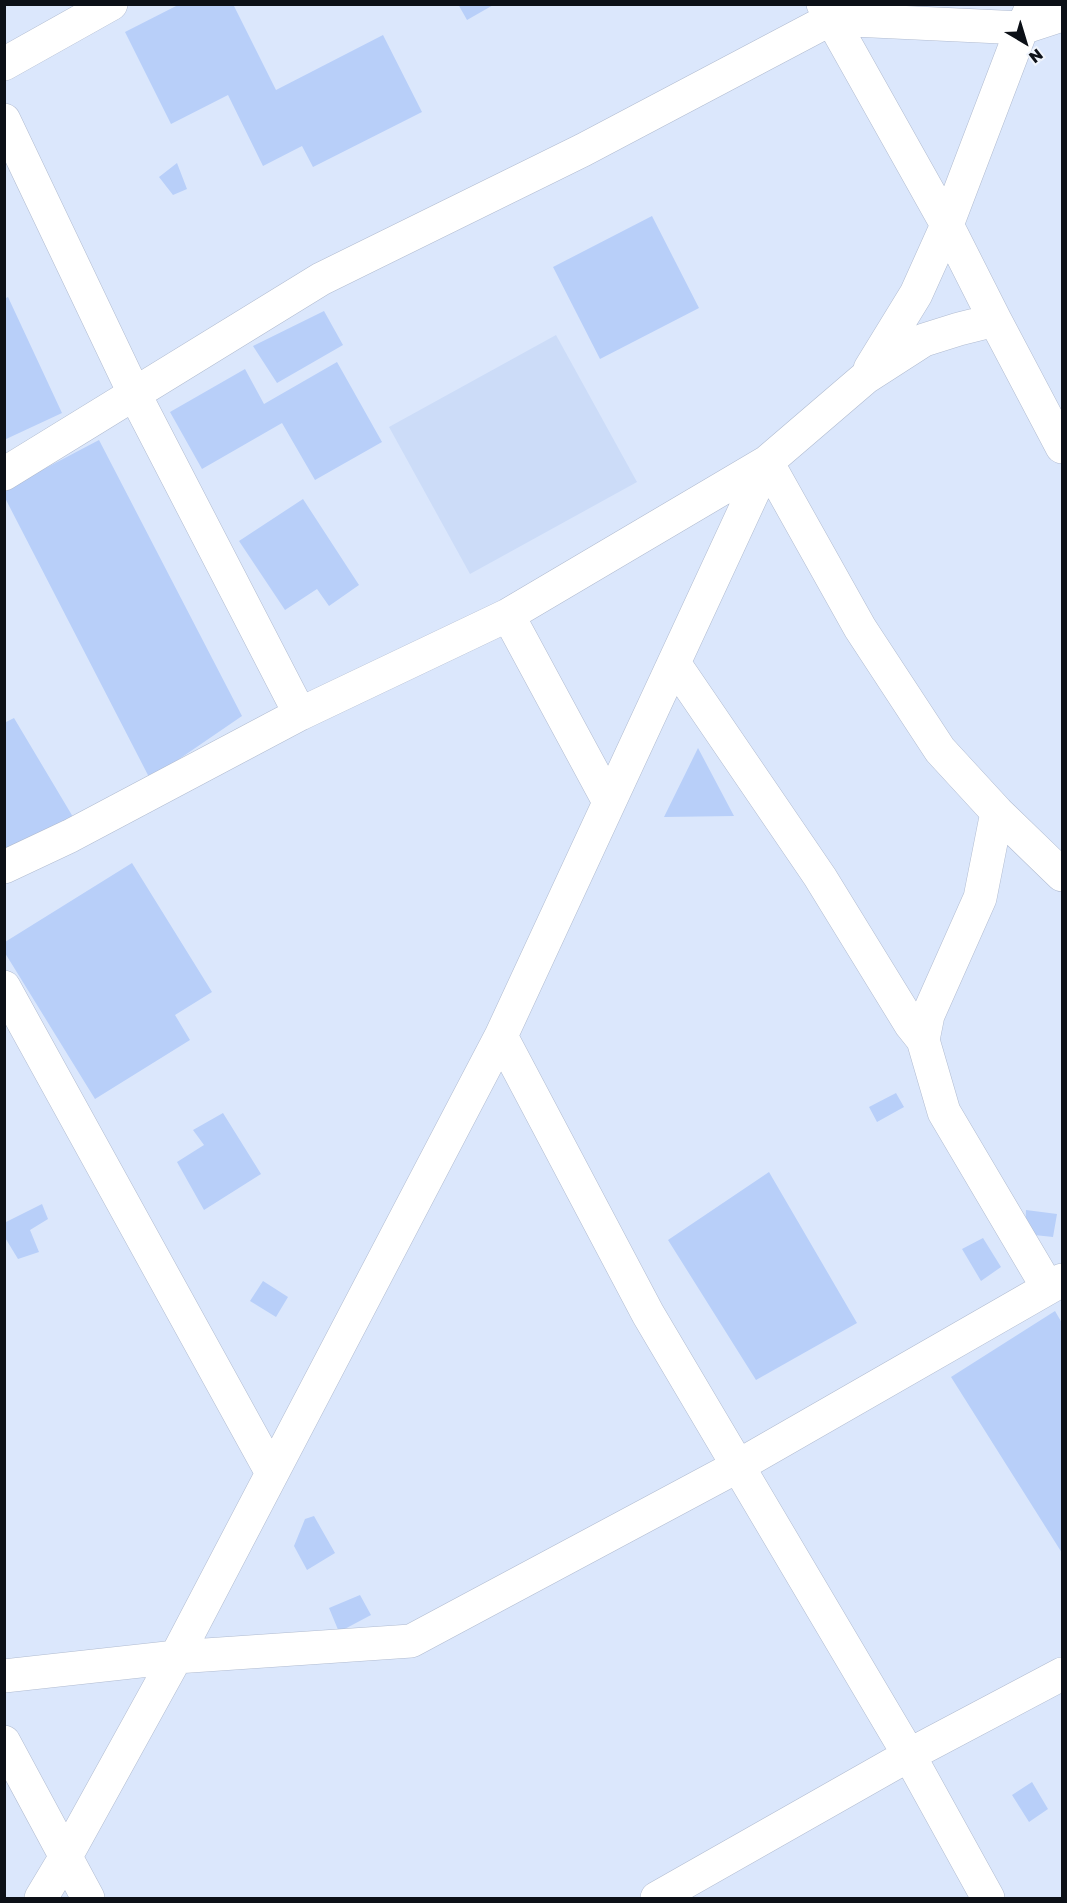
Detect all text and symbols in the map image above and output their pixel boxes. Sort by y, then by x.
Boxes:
north arrow [995,12,1055,72]
text: N [1025,45,1047,68]

